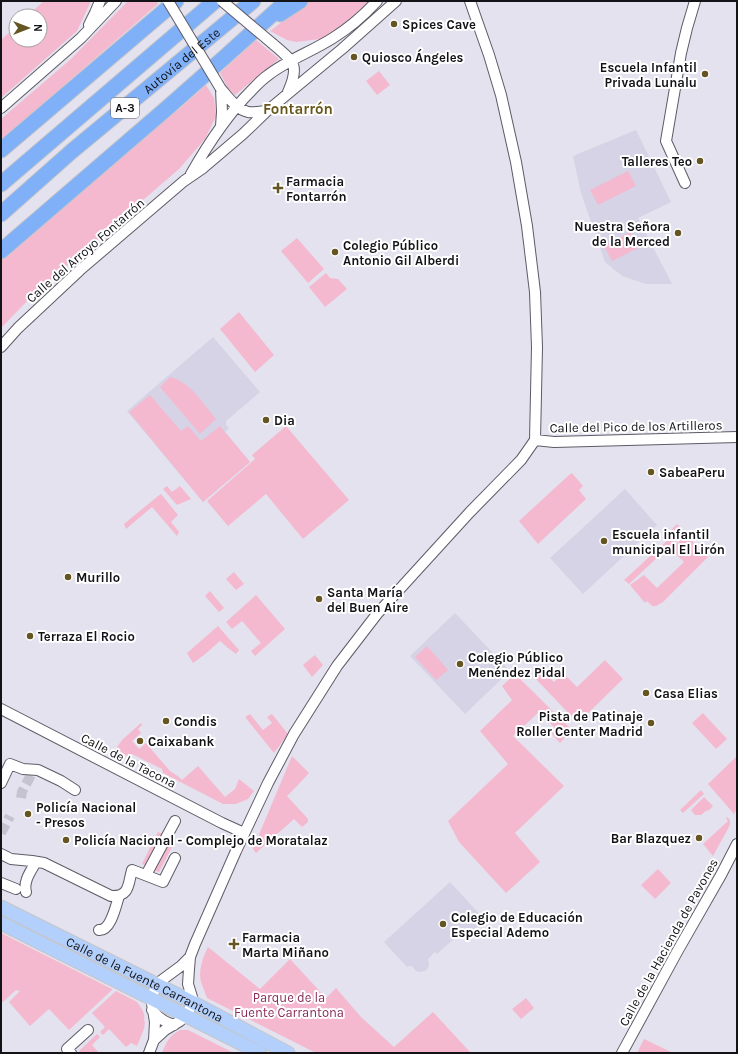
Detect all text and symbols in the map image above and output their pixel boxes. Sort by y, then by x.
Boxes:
north arrow [8,8,48,48]
place label: Spices Cave [402,17,476,32]
marker: Spices Cave [389,19,399,29]
text: N [31,24,44,32]
street label: Autovía del Este [140,24,223,97]
place label: Quiosco Ángeles [362,48,464,65]
marker: Quiosco Ángeles [349,52,359,62]
place label: Escuela Infantil Privada Lunalu [600,60,697,90]
marker: Escuela Infantil Privada Lunalu [700,69,710,79]
road number: A-3 [111,98,139,118]
district label: Fontarrón [263,100,333,118]
place label: Talleres Teo [622,154,692,169]
marker: Talleres Teo [695,156,705,166]
place label: Farmacia Fontarrón [286,174,347,204]
marker: Farmacia Fontarrón [273,183,283,193]
street label: Calle del Arroyo Fontarrón [23,195,147,306]
place label: Nuestra Señora de la Merced [574,219,670,249]
marker: Nuestra Señora de la Merced [673,228,683,238]
place label: Colegio Público Antonio Gil Alberdi [343,238,459,268]
marker: Colegio Público Antonio Gil Alberdi [330,247,340,257]
place label: Dia [274,413,295,428]
marker: Dia [261,415,271,425]
street label: Calle del Pico de los Artilleros [549,417,723,436]
place label: SabeaPeru [659,465,725,480]
marker: SabeaPeru [646,467,656,477]
place label: Escuela infantil municipal El Lirón [612,527,725,557]
marker: Escuela infantil municipal El Lirón [599,536,609,546]
place label: Murillo [76,570,120,585]
marker: Murillo [63,572,73,582]
place label: Santa María del Buen Aire [327,585,408,615]
marker: Santa María del Buen Aire [314,594,324,604]
place label: Terraza El Rocio [38,629,135,644]
marker: Terraza El Rocio [25,631,35,641]
place label: Colegio Público Menéndez Pidal [468,650,565,680]
marker: Colegio Público Menéndez Pidal [455,659,465,669]
place label: Casa Elias [654,686,718,701]
marker: Casa Elias [641,688,651,698]
place label: Pista de Patinaje Roller Center Madrid [516,709,643,739]
place label: Condis [174,714,217,729]
marker: Condis [161,716,171,726]
marker: Pista de Patinaje Roller Center Madrid [646,718,656,728]
street label: Calle de la Tacona [79,730,179,791]
place label: Caixabank [148,734,215,749]
marker: Caixabank [135,736,145,746]
place label: Policía Nacional - Presos [36,800,136,830]
marker: Policía Nacional - Presos [23,809,33,819]
place label: Bar Blazquez [611,831,691,847]
place label: Policía Nacional - Complejo de Moratalaz [74,833,328,848]
marker: Bar Blazquez [694,833,704,843]
marker: Policía Nacional - Complejo de Moratalaz [61,835,71,845]
street label: Calle de la Hacienda de Pavones [616,856,721,1029]
place label: Colegio de Educación Especial Ademo [451,910,583,940]
marker: Colegio de Educación Especial Ademo [438,919,448,929]
place label: Farmacia Marta Miñano [242,930,329,960]
street label: Calle de la Fuente Carrantona [64,934,226,1025]
marker: Farmacia Marta Miñano [229,939,239,949]
park label: Parque de la Fuente Carrantona [234,990,344,1020]

